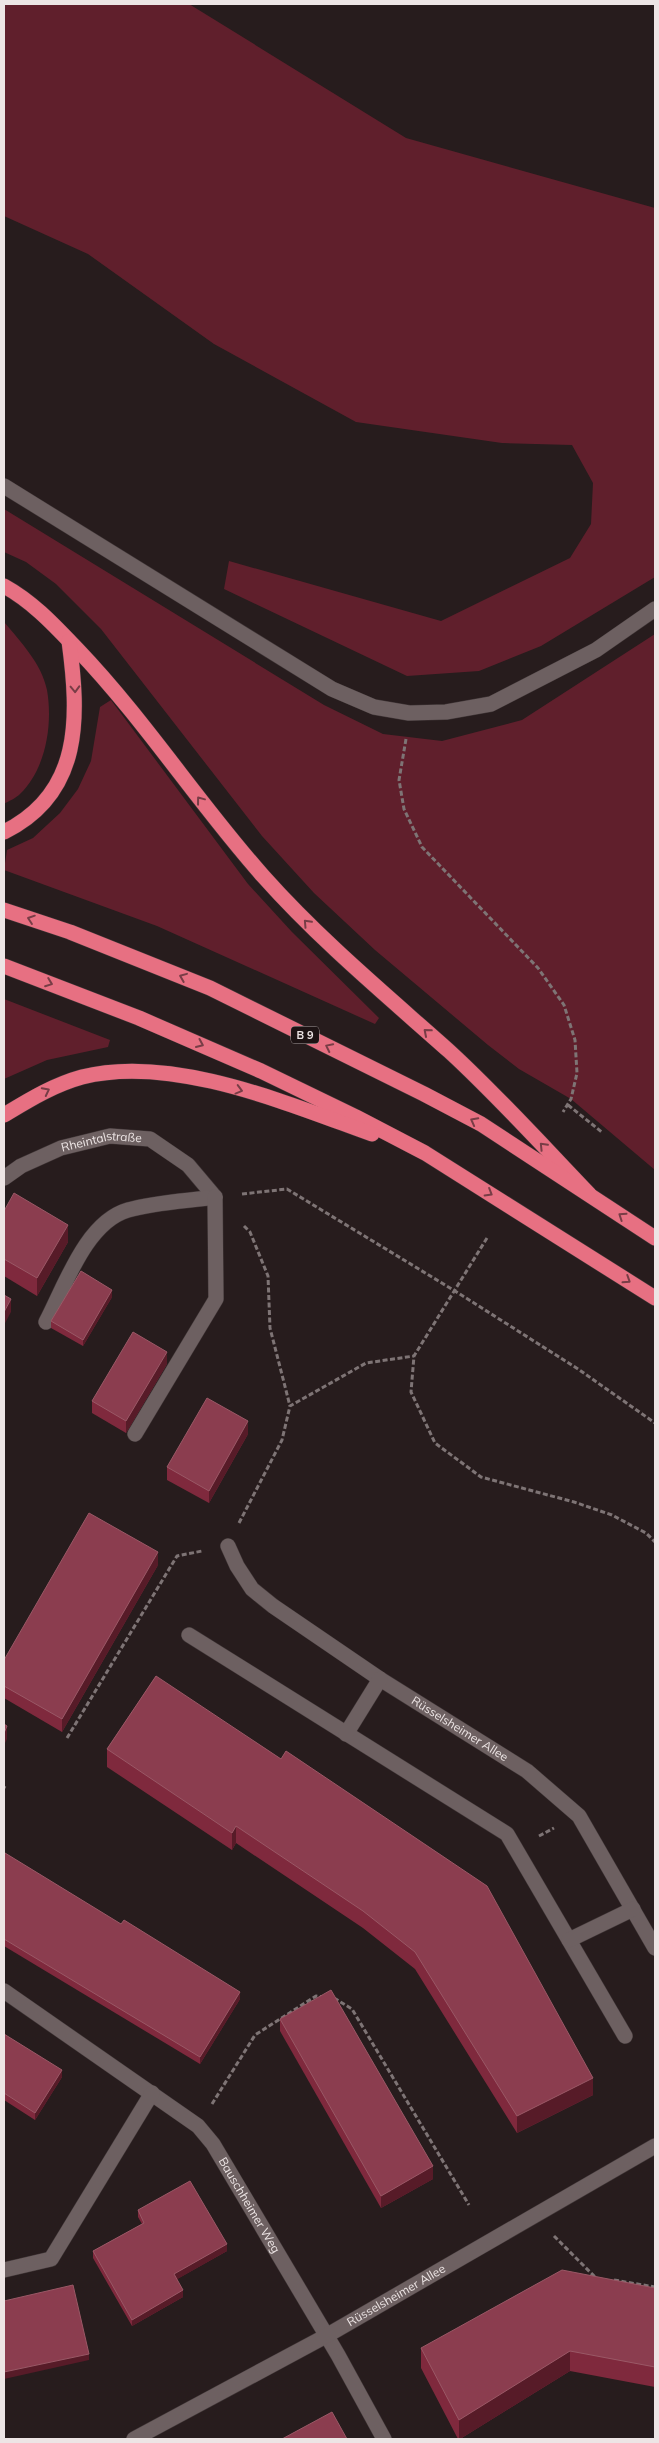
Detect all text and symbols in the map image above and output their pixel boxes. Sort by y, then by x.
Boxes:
one-way arrow [69,685,80,693]
one-way arrow [198,797,206,806]
one-way arrow [27,915,36,925]
one-way arrow [304,919,313,928]
one-way arrow [179,973,187,983]
one-way arrow [45,977,53,987]
road number: B 9 [291,1026,319,1044]
one-way arrow [424,1030,433,1038]
one-way arrow [195,1038,204,1049]
one-way arrow [325,1043,334,1053]
one-way arrow [234,1084,243,1095]
one-way arrow [41,1087,50,1097]
one-way arrow [470,1117,479,1127]
street label: Rheintalstraße [60,1128,142,1155]
one-way arrow [540,1143,549,1152]
one-way arrow [483,1187,492,1197]
one-way arrow [619,1213,628,1222]
one-way arrow [621,1273,630,1283]
street label: Rüsselsheimer Allee [409,1693,511,1764]
street label: Bauschheimer Weg [216,2154,284,2256]
street label: Rüsselsheimer Allee [344,2261,448,2329]

